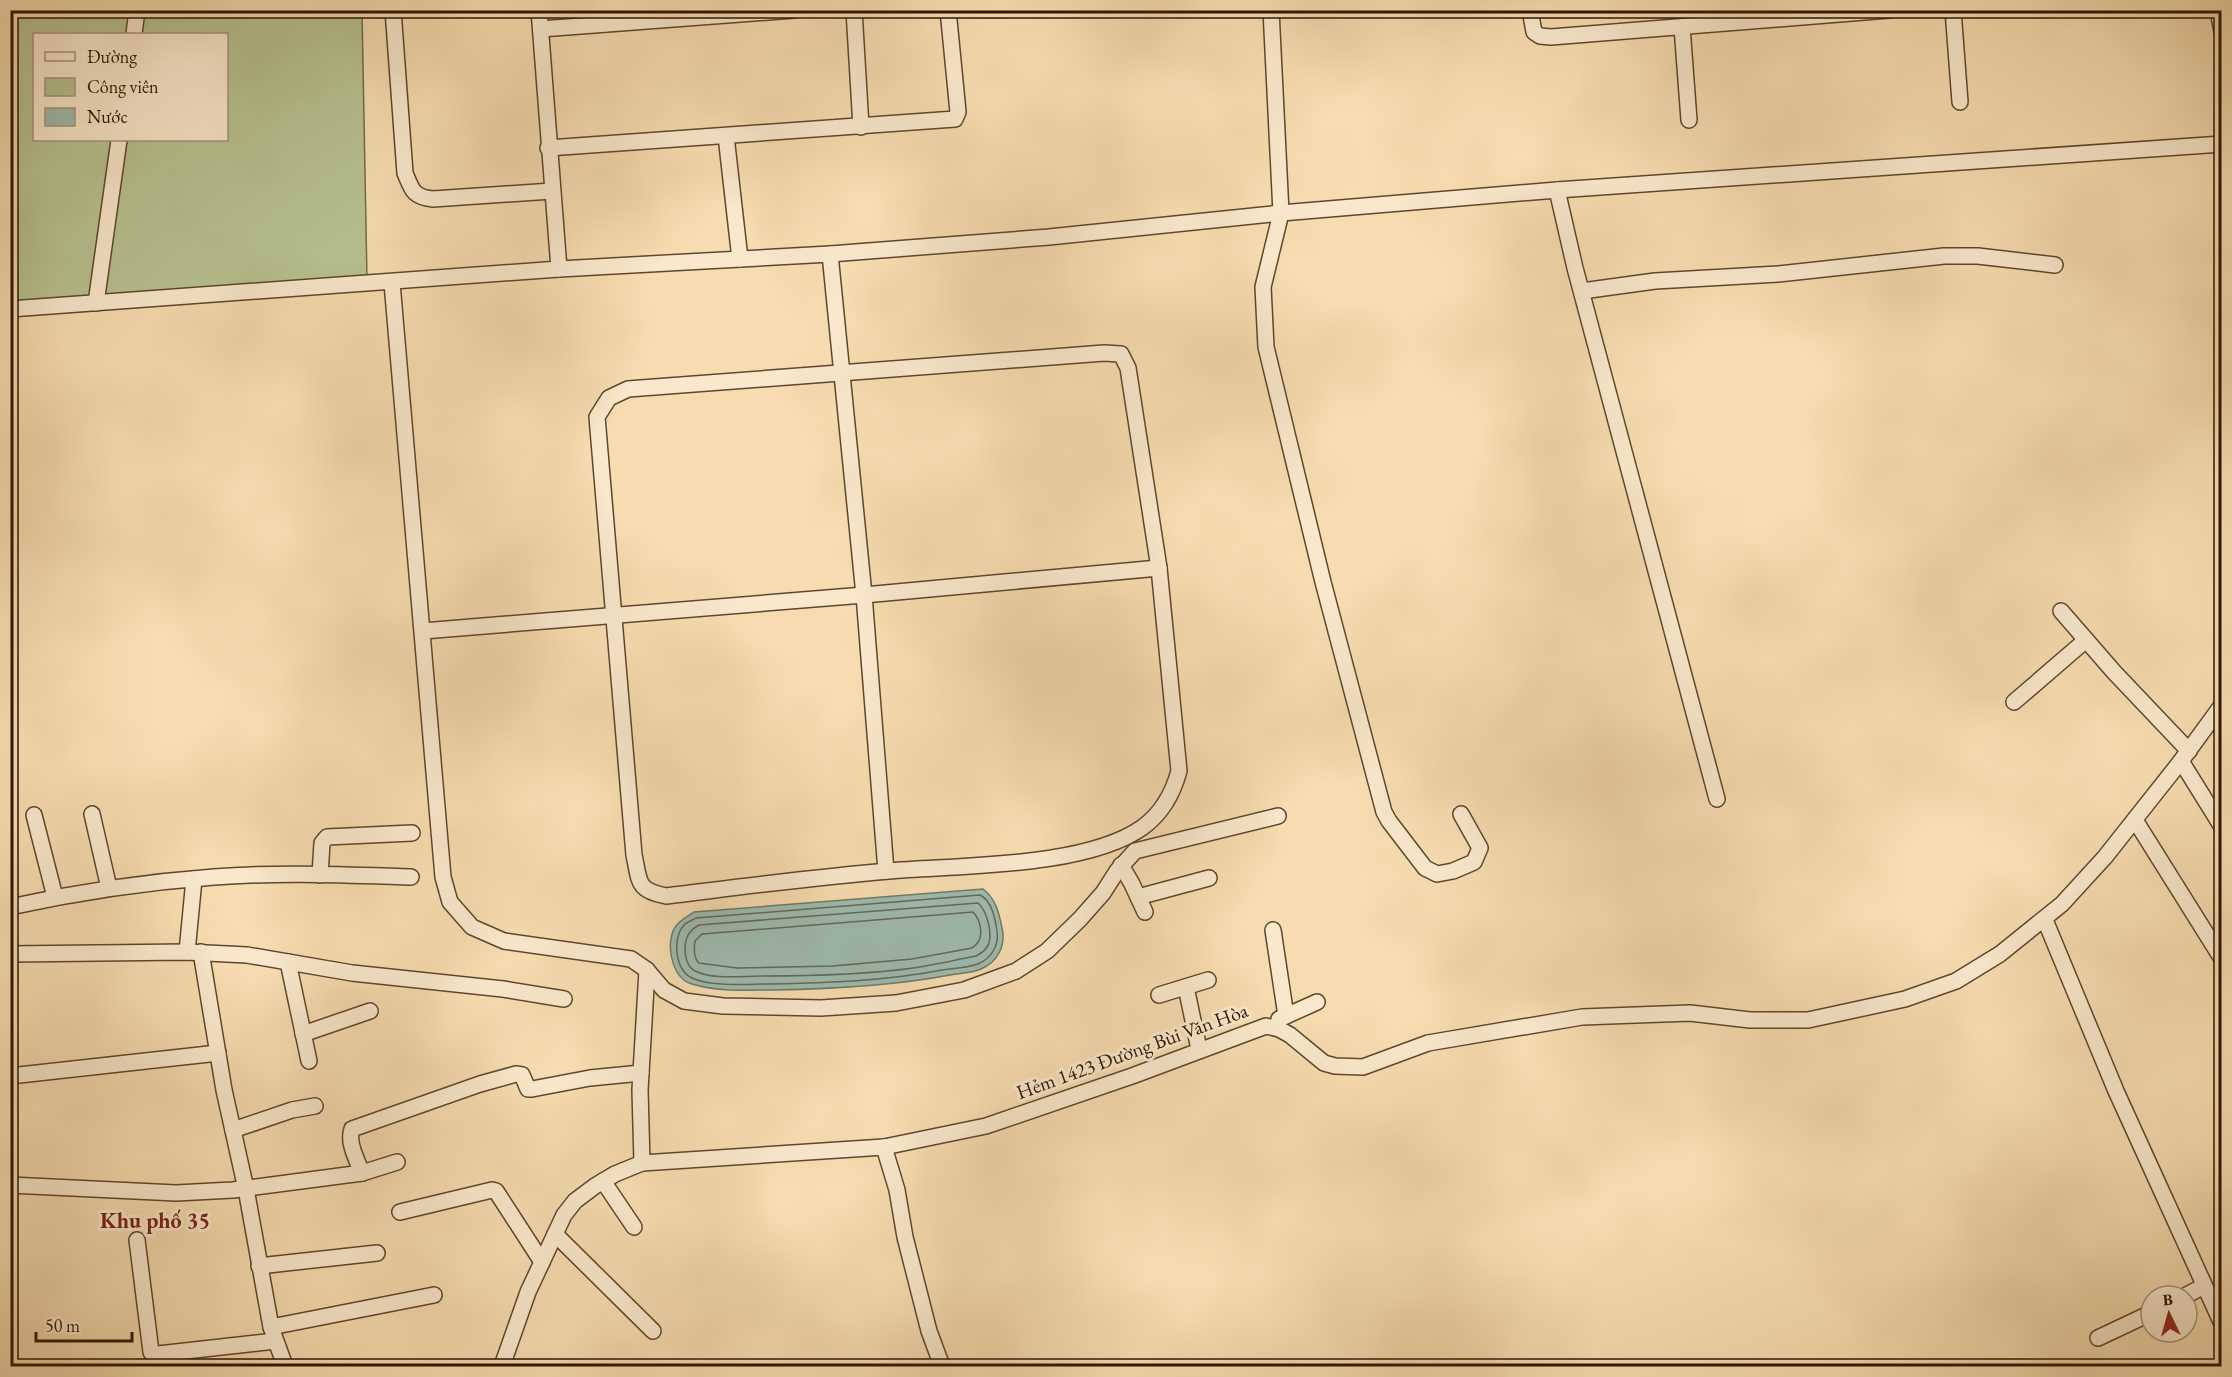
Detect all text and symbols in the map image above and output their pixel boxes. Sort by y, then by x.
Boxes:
legend [33,33,228,141]
text: Đường [87,45,137,68]
text: Công viên [87,75,159,98]
text: Nước [87,105,128,128]
street label: Hẻm 1423 Đường Bùi Văn Hòa [1013,997,1251,1105]
district label: Khu phố 35 [100,1206,210,1235]
north arrow [2139,1284,2199,1344]
text: B [2162,1289,2174,1310]
scale bar [36,1305,132,1343]
text: 50 m [45,1314,80,1337]

